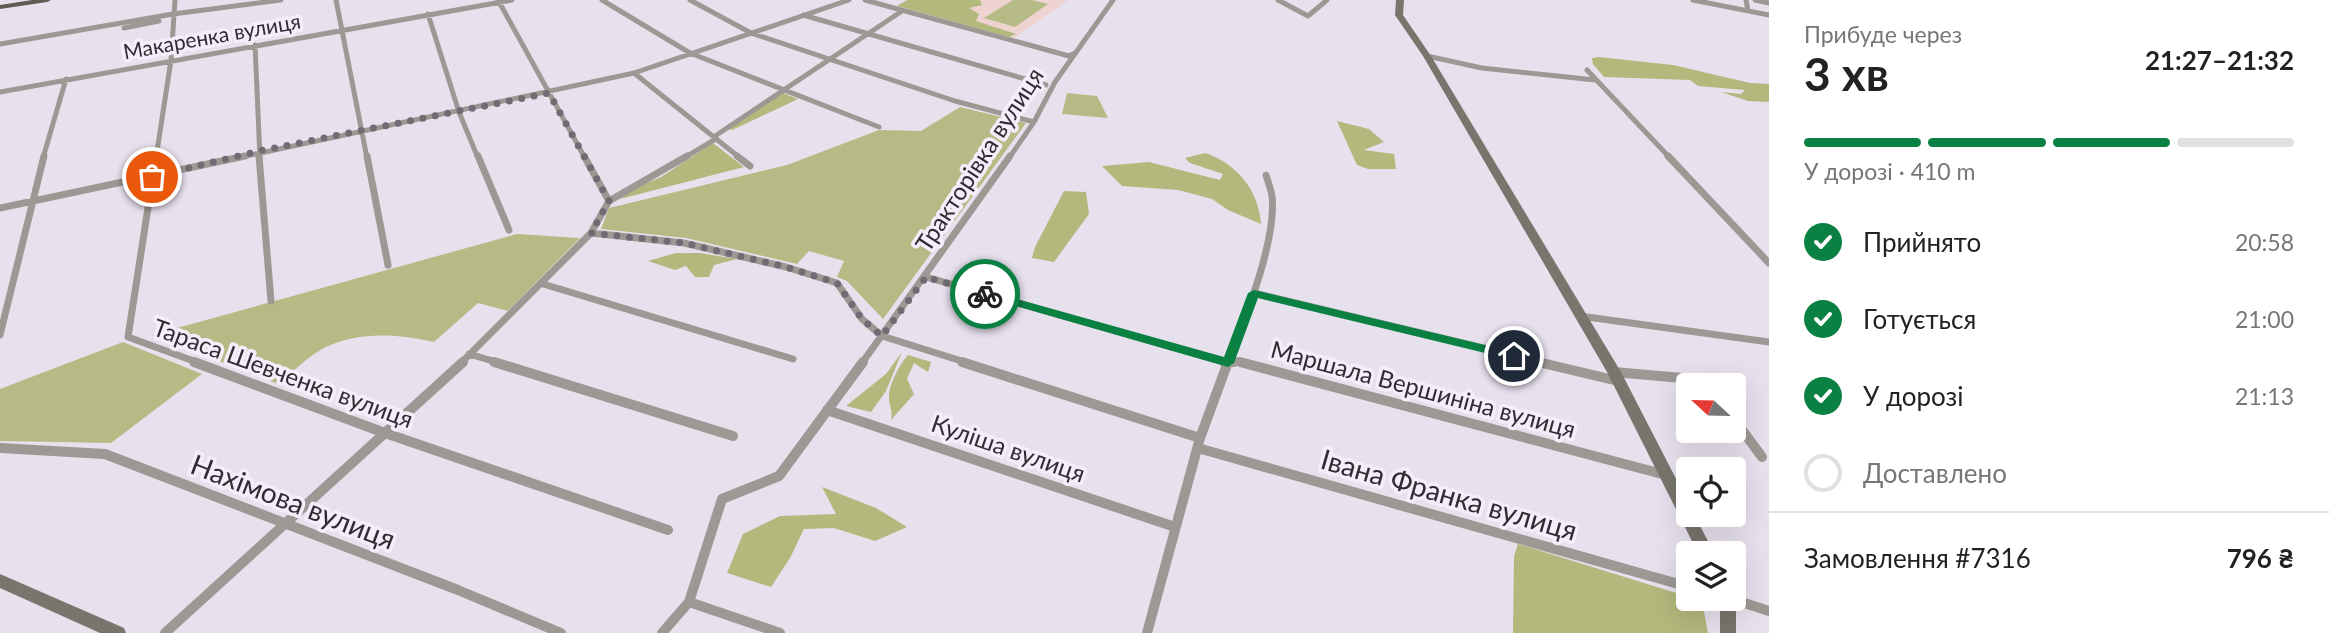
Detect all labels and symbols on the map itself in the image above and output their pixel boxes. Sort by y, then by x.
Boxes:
street label: Макаренка вулиця [121,8,302,63]
street label: Тракторівка вулиця [909,62,1049,256]
pin [122,147,182,207]
courier [950,259,1020,329]
street label: Тараса Шевченка вулиця [150,312,417,433]
pin [1484,326,1544,386]
street label: Маршала Вершиніна вулиця [1268,334,1579,443]
north arrow [1676,373,1746,443]
street label: Куліша вулиця [928,408,1089,487]
street label: Івана Франка вулиця [1317,441,1581,547]
street label: Нахімова вулиця [186,446,400,556]

